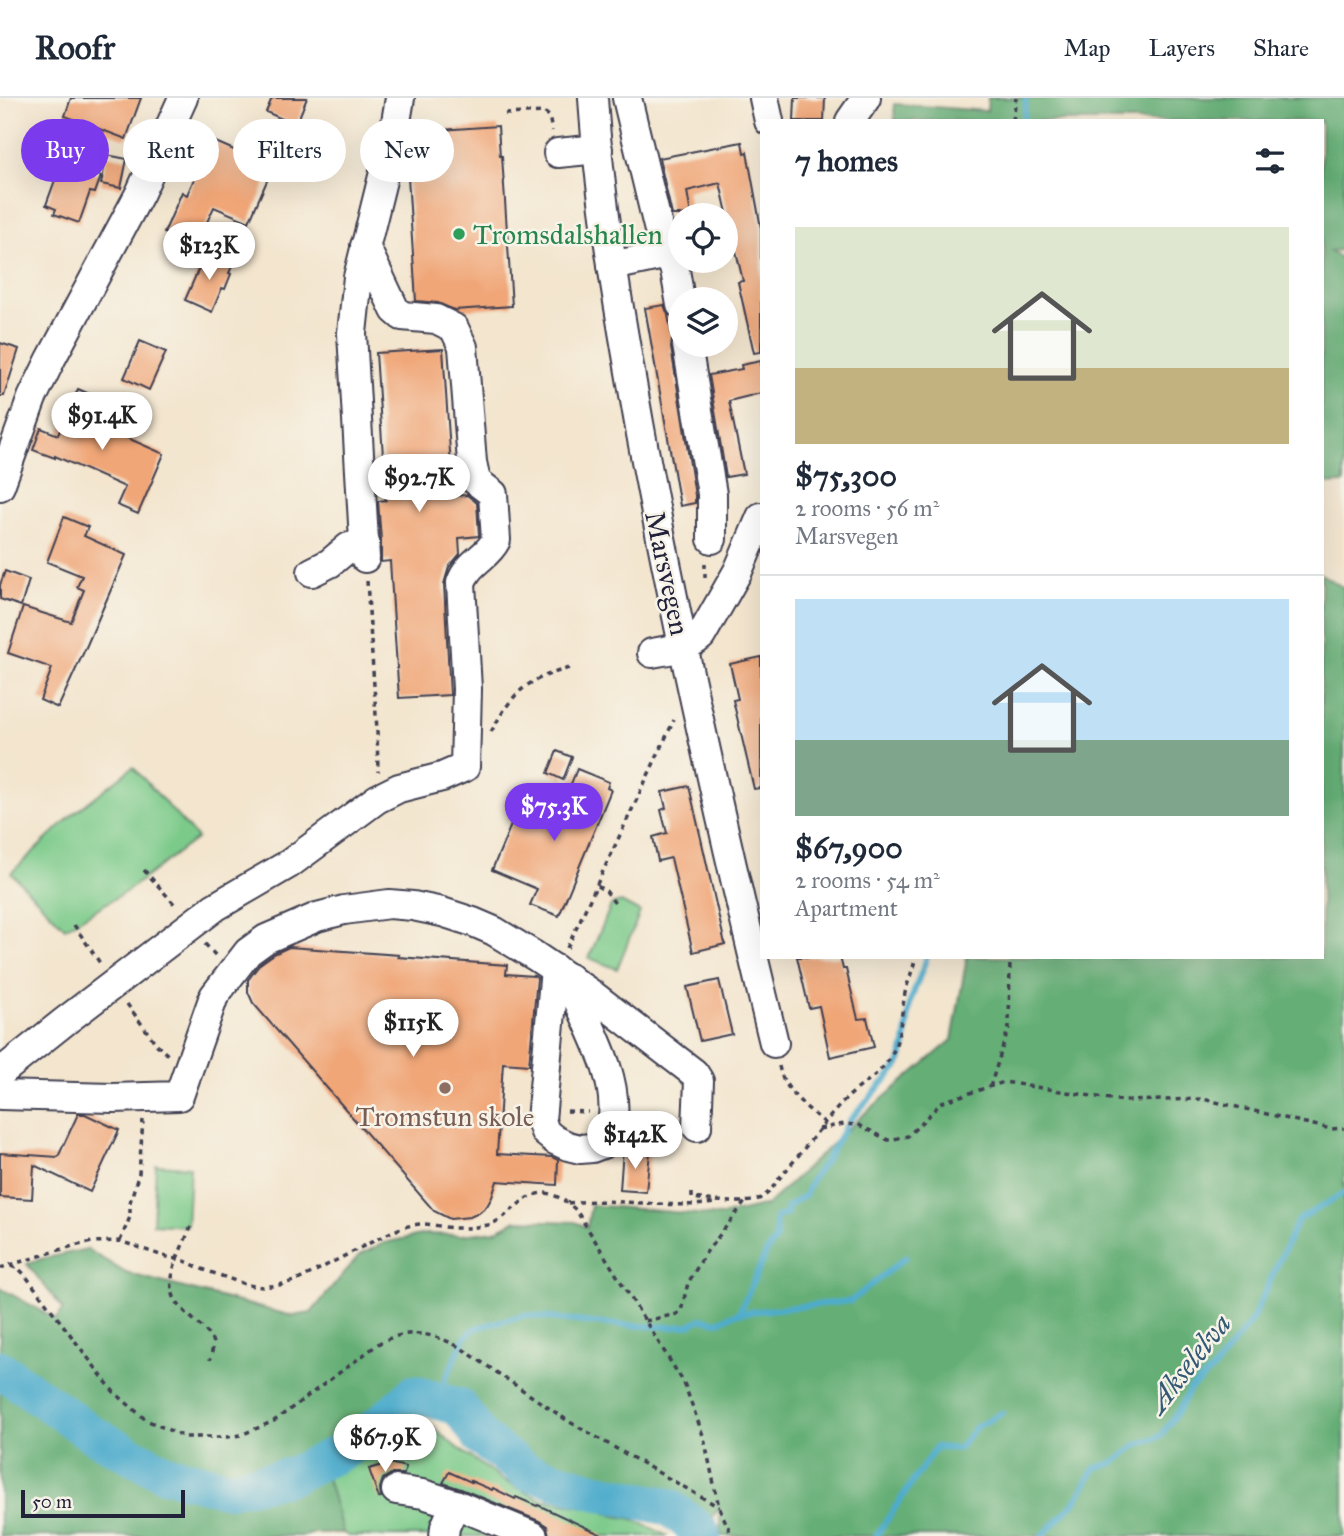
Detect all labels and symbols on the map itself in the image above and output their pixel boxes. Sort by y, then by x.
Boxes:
place label: Tromsdalshallen [473,217,663,252]
pin: $123K [160,222,258,282]
marker: Tromsdalshallen [451,226,467,242]
pin: $91.4K [45,392,159,452]
pin: $92.7K [362,454,476,514]
street label: Marsvegen [637,508,698,638]
pin: $75.3K [497,784,611,843]
pin: $115K [364,1000,462,1059]
marker: Tromstun skole [437,1080,453,1096]
place label: Tromstun skole [355,1099,535,1134]
pin: $142K [586,1112,684,1171]
water label: Akselelva [1137,1306,1239,1422]
pin: $67.9K [328,1414,442,1474]
scale bar [21,1487,186,1519]

